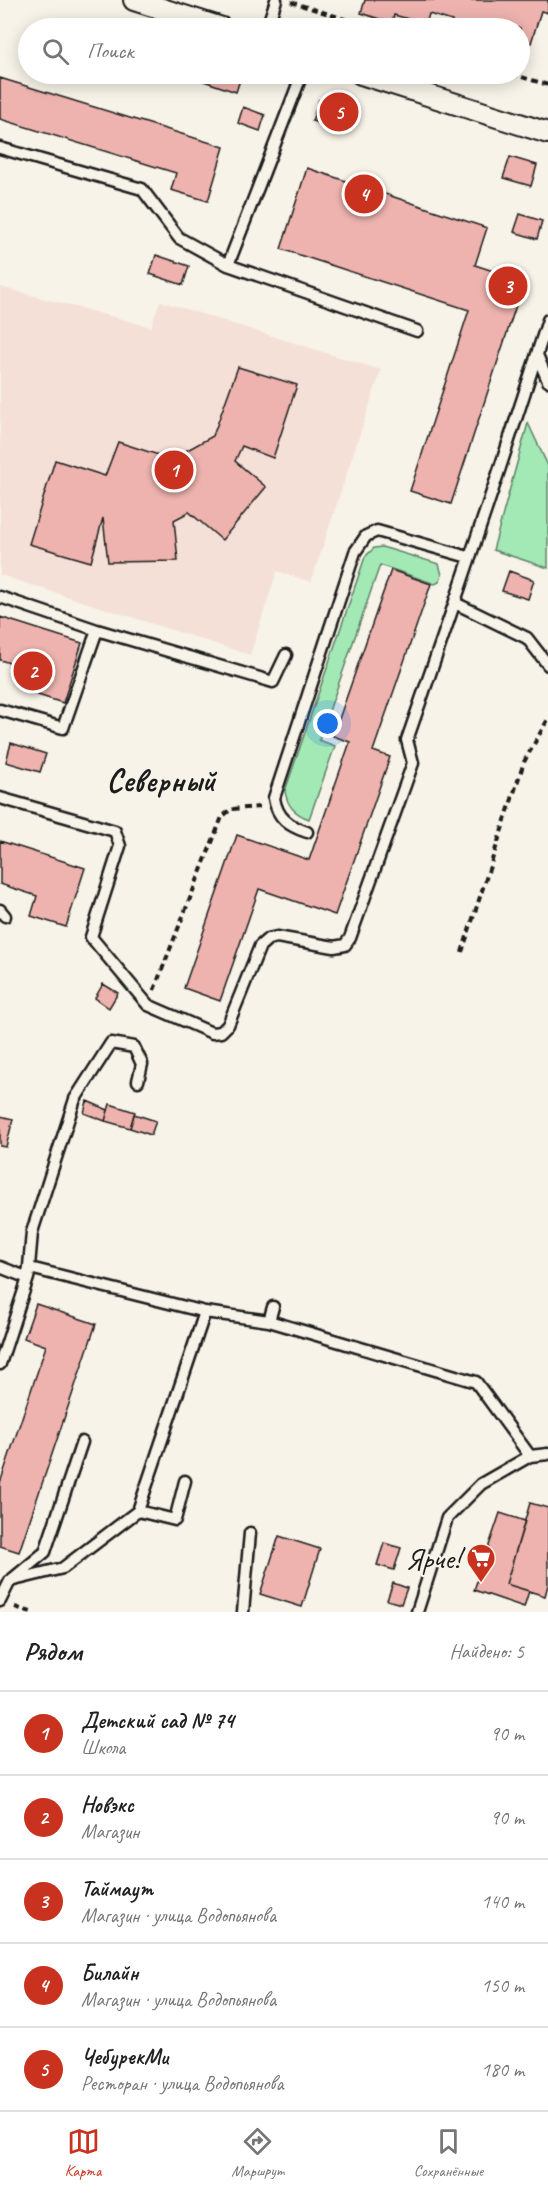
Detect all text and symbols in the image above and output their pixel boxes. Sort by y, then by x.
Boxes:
search box [18,18,530,84]
icon: search [39,35,72,68]
text: Поиск [87,37,133,65]
pin: 5 [320,90,358,134]
pin: 4 [344,172,384,216]
pin: 3 [488,264,528,308]
pin: 1 [154,448,194,492]
pin: 2 [14,648,52,694]
your location [313,709,342,738]
district label: Северный [107,760,218,801]
place label: Ярче! [405,1539,466,1577]
supermarket icon: Ярче! [465,1542,497,1584]
text: Рядом [24,1635,82,1668]
text: Найдено: 5 [449,1639,524,1664]
text: Детский сад № 74 [81,1707,234,1735]
text: 1 [39,1721,48,1746]
text: 90 m [490,1721,524,1746]
text: Школа [81,1735,125,1760]
text: Новэкс [81,1791,134,1819]
text: 2 [39,1805,48,1830]
text: 90 m [490,1805,524,1830]
text: Магазин [81,1819,139,1844]
text: Таймаут [81,1875,153,1903]
text: 3 [39,1889,48,1914]
text: 140 m [481,1889,524,1914]
text: Магазин · улица Водопьянова [81,1903,276,1928]
text: Билайн [81,1959,139,1987]
text: 4 [39,1973,48,1998]
text: 150 m [481,1973,524,1998]
text: Магазин · улица Водопьянова [81,1987,276,2012]
text: ЧебурекМи [81,2043,168,2071]
text: 5 [39,2057,48,2082]
text: 180 m [481,2057,524,2082]
text: Ресторан · улица Водопьянова [81,2071,284,2096]
tab: Карта [65,2125,101,2181]
tab: Маршрут [231,2125,284,2181]
tab: Сохранённые [414,2125,483,2181]

